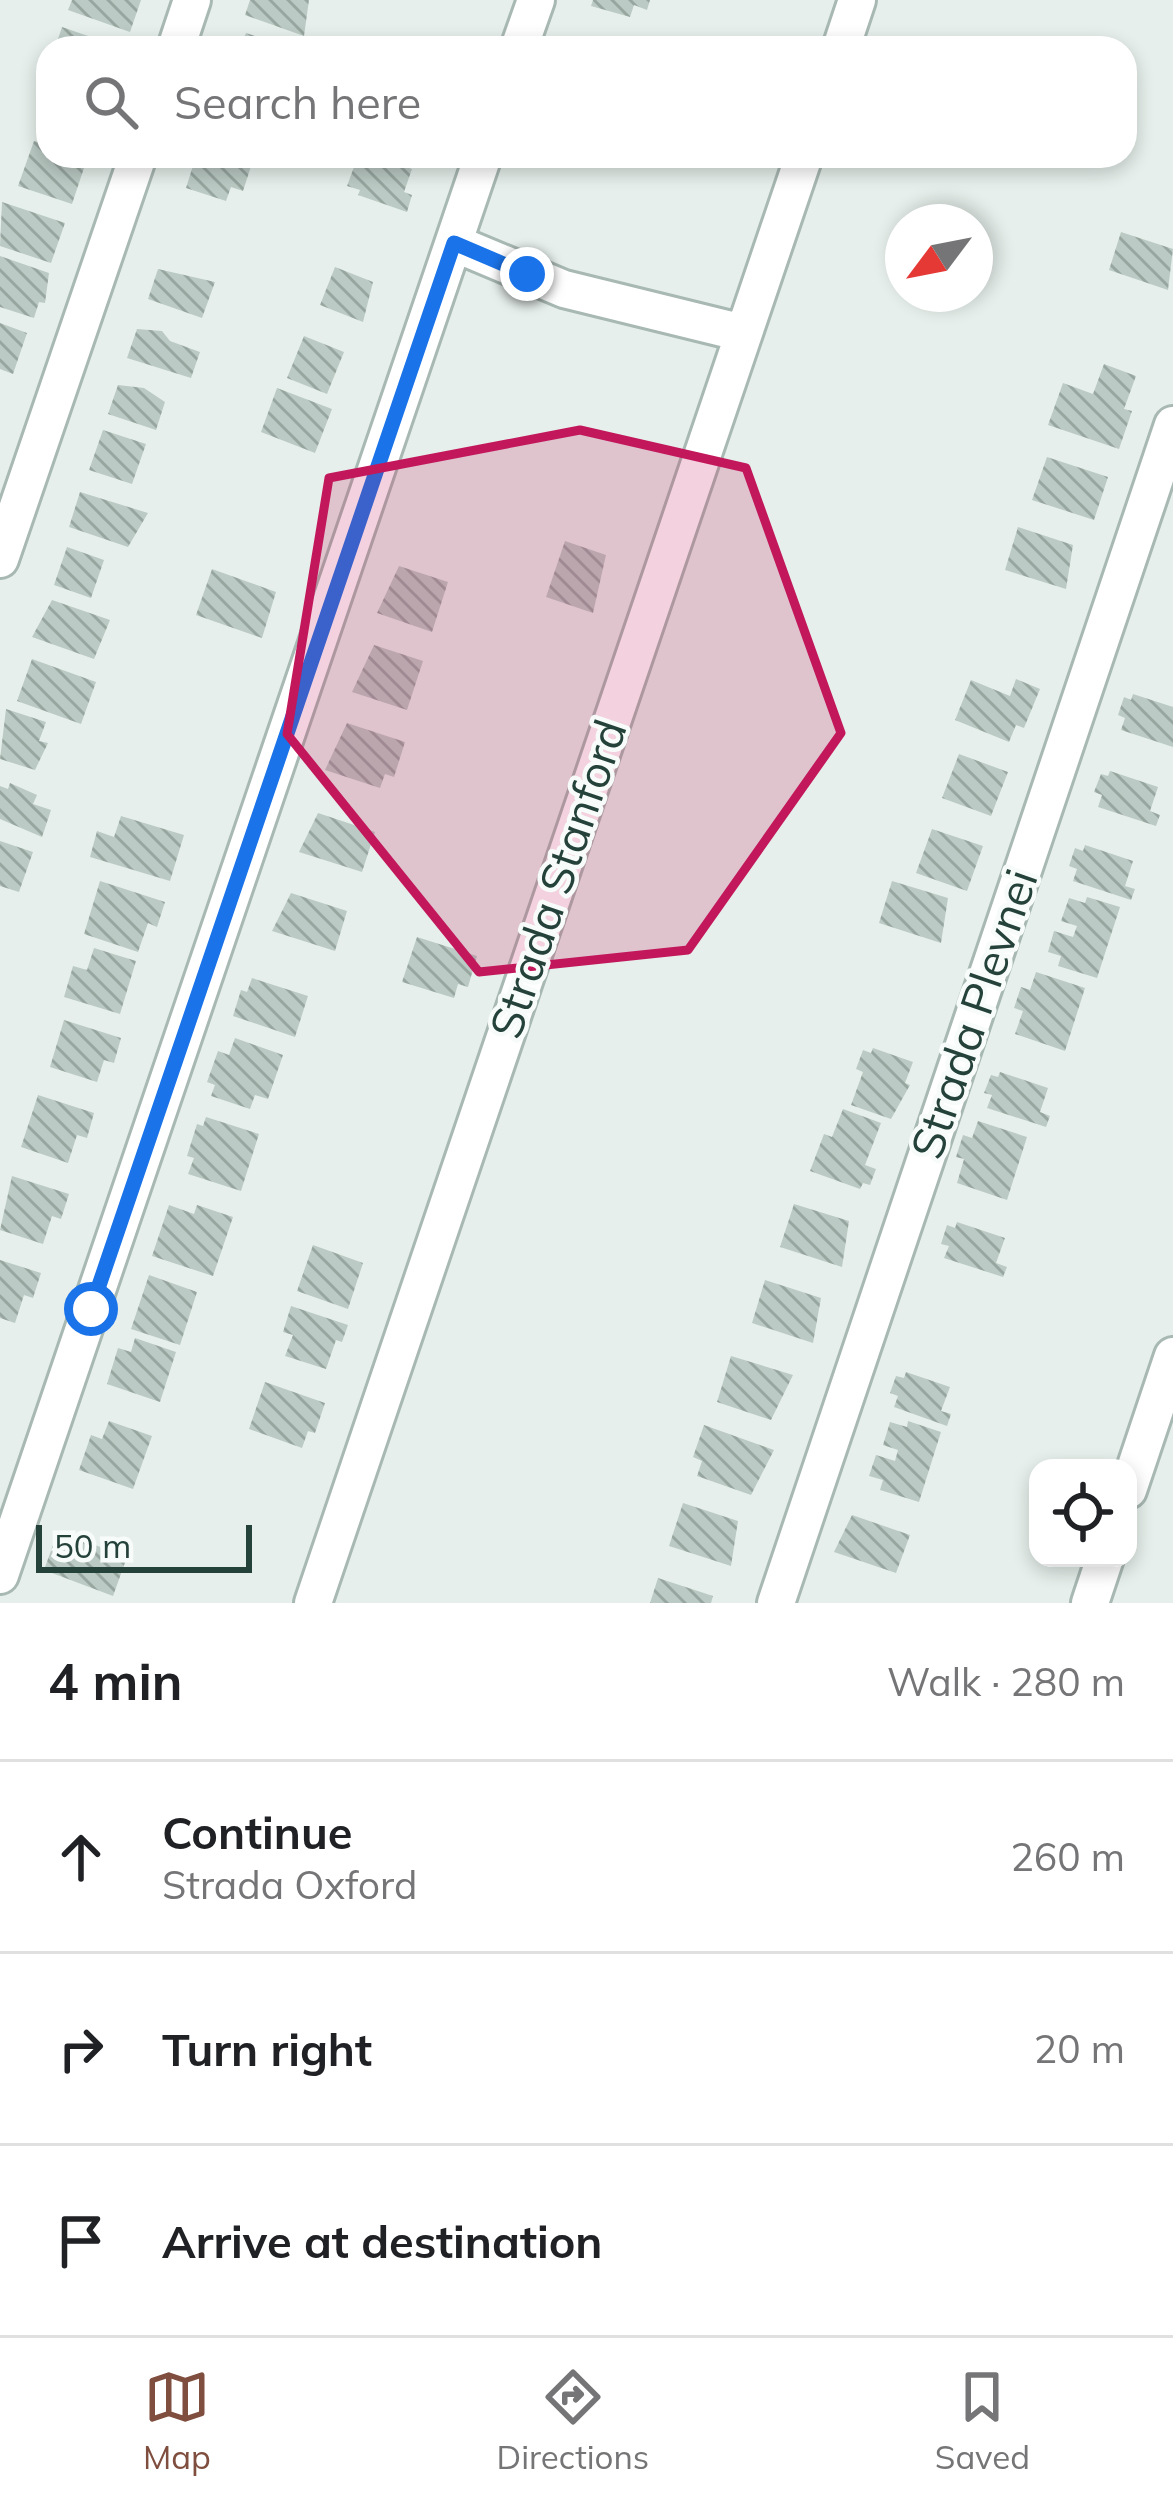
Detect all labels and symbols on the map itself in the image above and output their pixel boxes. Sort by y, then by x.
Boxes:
north arrow [885,204,993,312]
route end [500,247,554,301]
street label: Strada Stanford [476,712,638,1045]
street label: Strada Plevnei [897,862,1049,1166]
route start [64,1282,118,1336]
scale bar [36,1519,252,1572]

